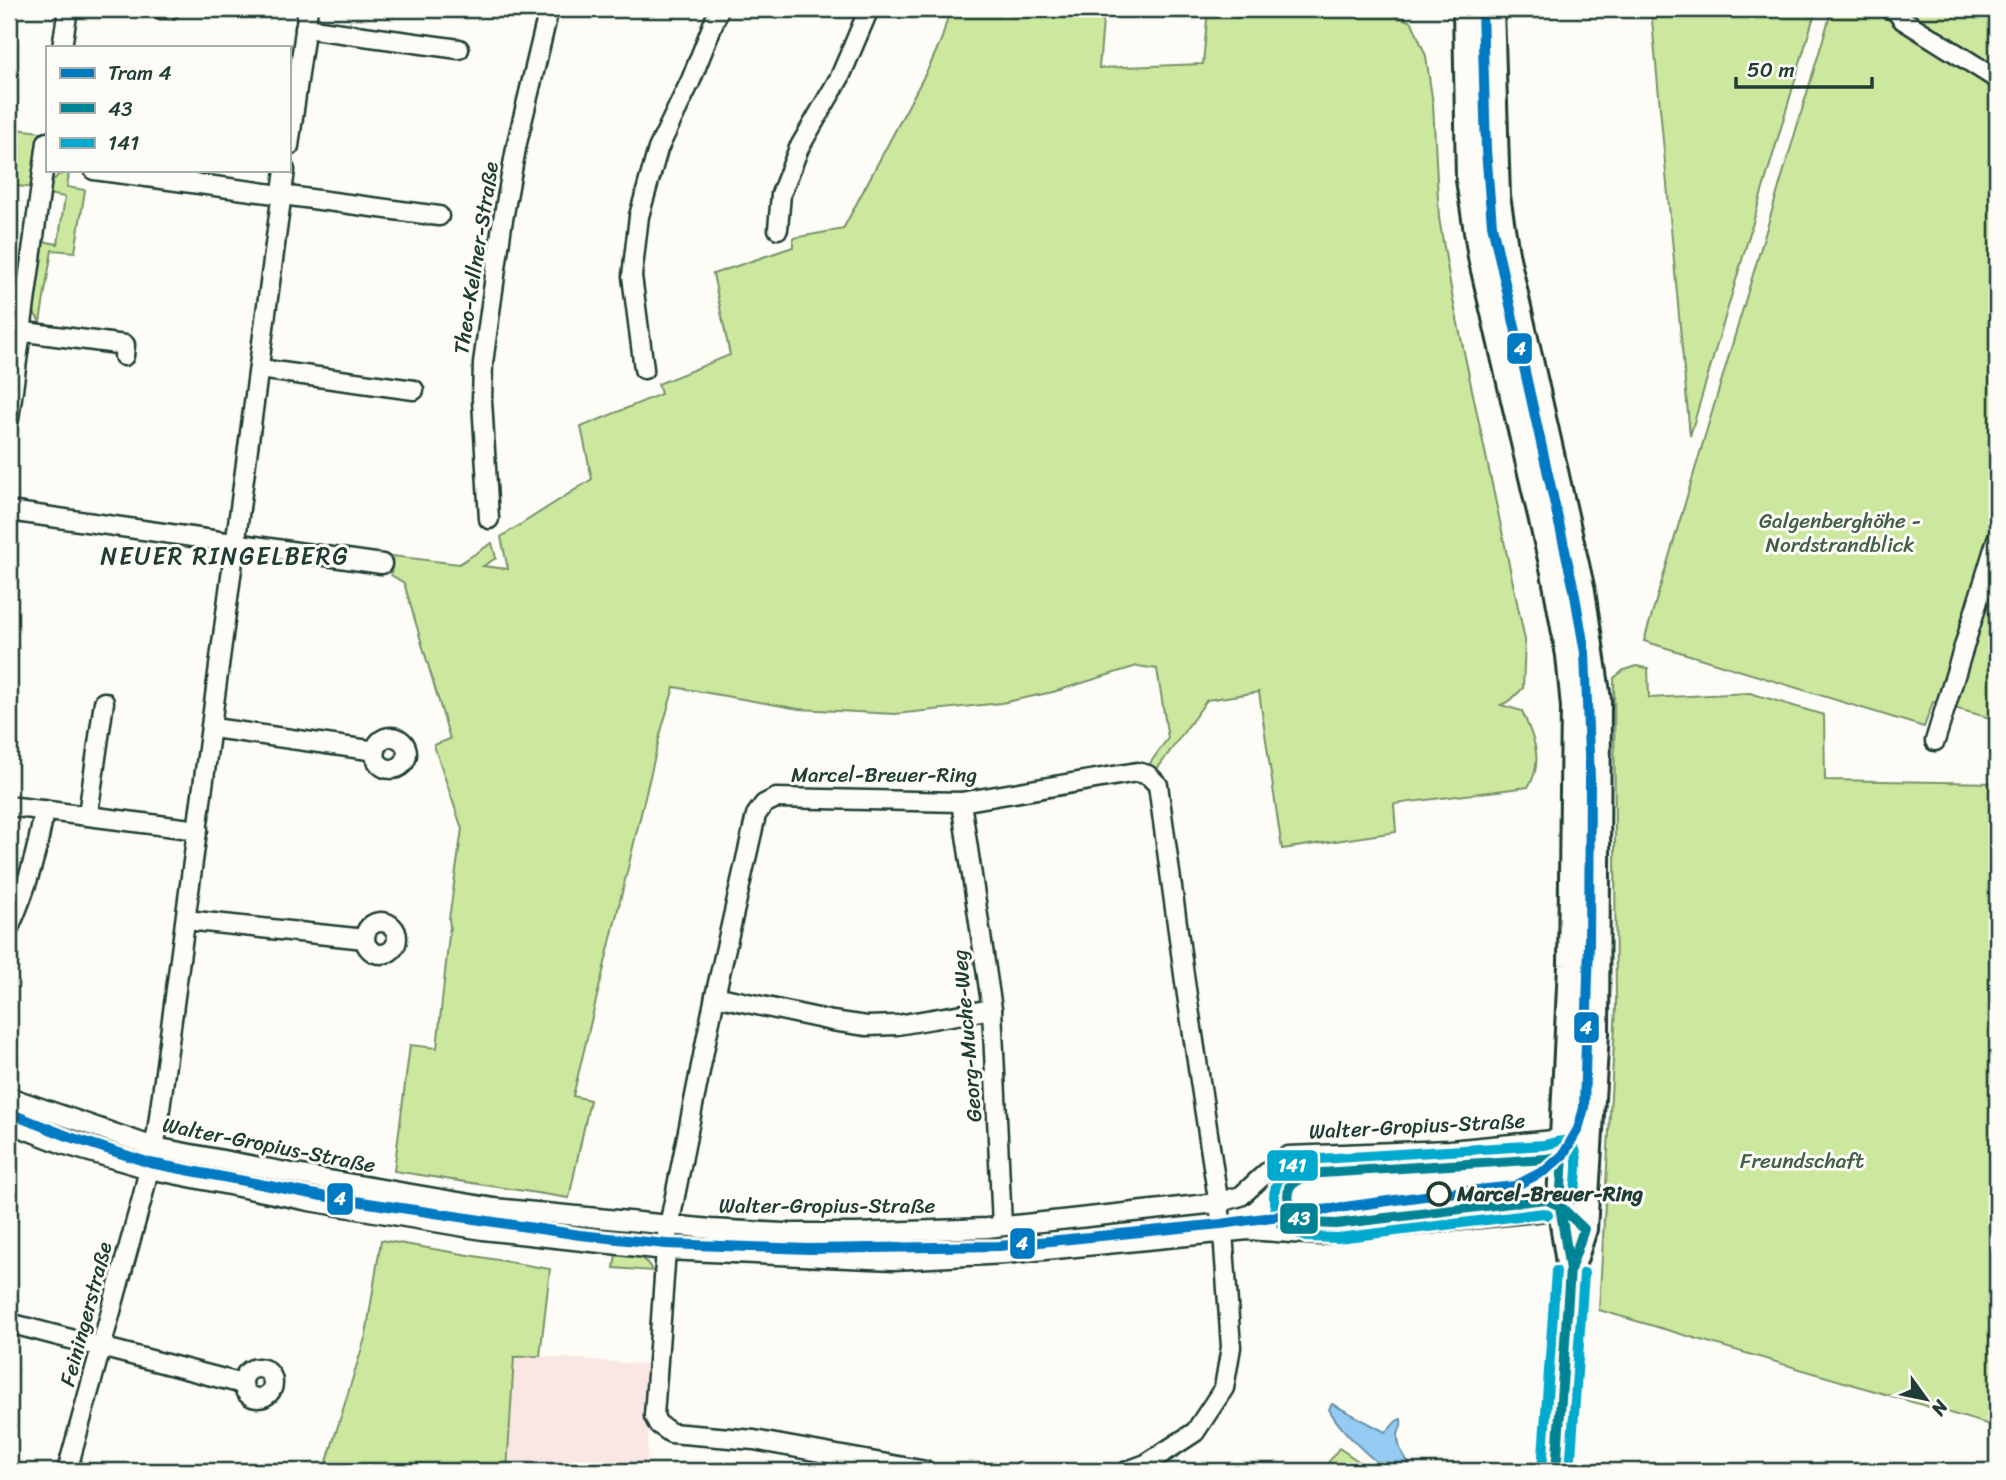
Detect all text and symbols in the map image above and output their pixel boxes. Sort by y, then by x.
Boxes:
legend [46,46,290,172]
scale bar [1736,46,1873,90]
text: 50 m [1747,51,1795,89]
text: Tram 4 [108,54,172,92]
text: 43 [108,90,133,128]
text: 141 [108,124,139,162]
street label: Theo-Kellner-Straße [442,159,510,357]
line badge: 4 [1506,332,1533,365]
text: 4 [1513,332,1526,365]
park label: Galgenberghöhe - Nordstrandblick [1759,502,1921,564]
district label: NEUER RINGELBERG [101,535,349,577]
street label: Marcel-Breuer-Ring [791,756,978,794]
street label: Georg-Muche-Weg [941,948,993,1124]
line badge: 4 [1573,1011,1600,1044]
text: 4 [1579,1011,1592,1044]
street label: Walter-Gropius-Straße [1308,1101,1526,1151]
street label: Walter-Gropius-Straße [159,1106,379,1184]
park label: Freundschaft [1740,1142,1864,1180]
line badge: 141 [1266,1149,1319,1182]
text: 141 [1278,1149,1306,1182]
place label: Marcel-Breuer-Ring [1456,1175,1644,1213]
line badge: 4 [326,1182,354,1216]
text: 4 [333,1182,346,1215]
marker: Marcel-Breuer-Ring [1427,1182,1451,1206]
street label: Walter-Gropius-Straße [719,1187,935,1225]
line badge: 43 [1279,1202,1319,1235]
text: 43 [1287,1202,1311,1235]
line badge: 4 [1009,1227,1036,1260]
text: 4 [1015,1227,1028,1260]
street label: Feiningerstraße [48,1237,124,1391]
north arrow [1890,1364,1960,1434]
text: N [1922,1393,1958,1423]

